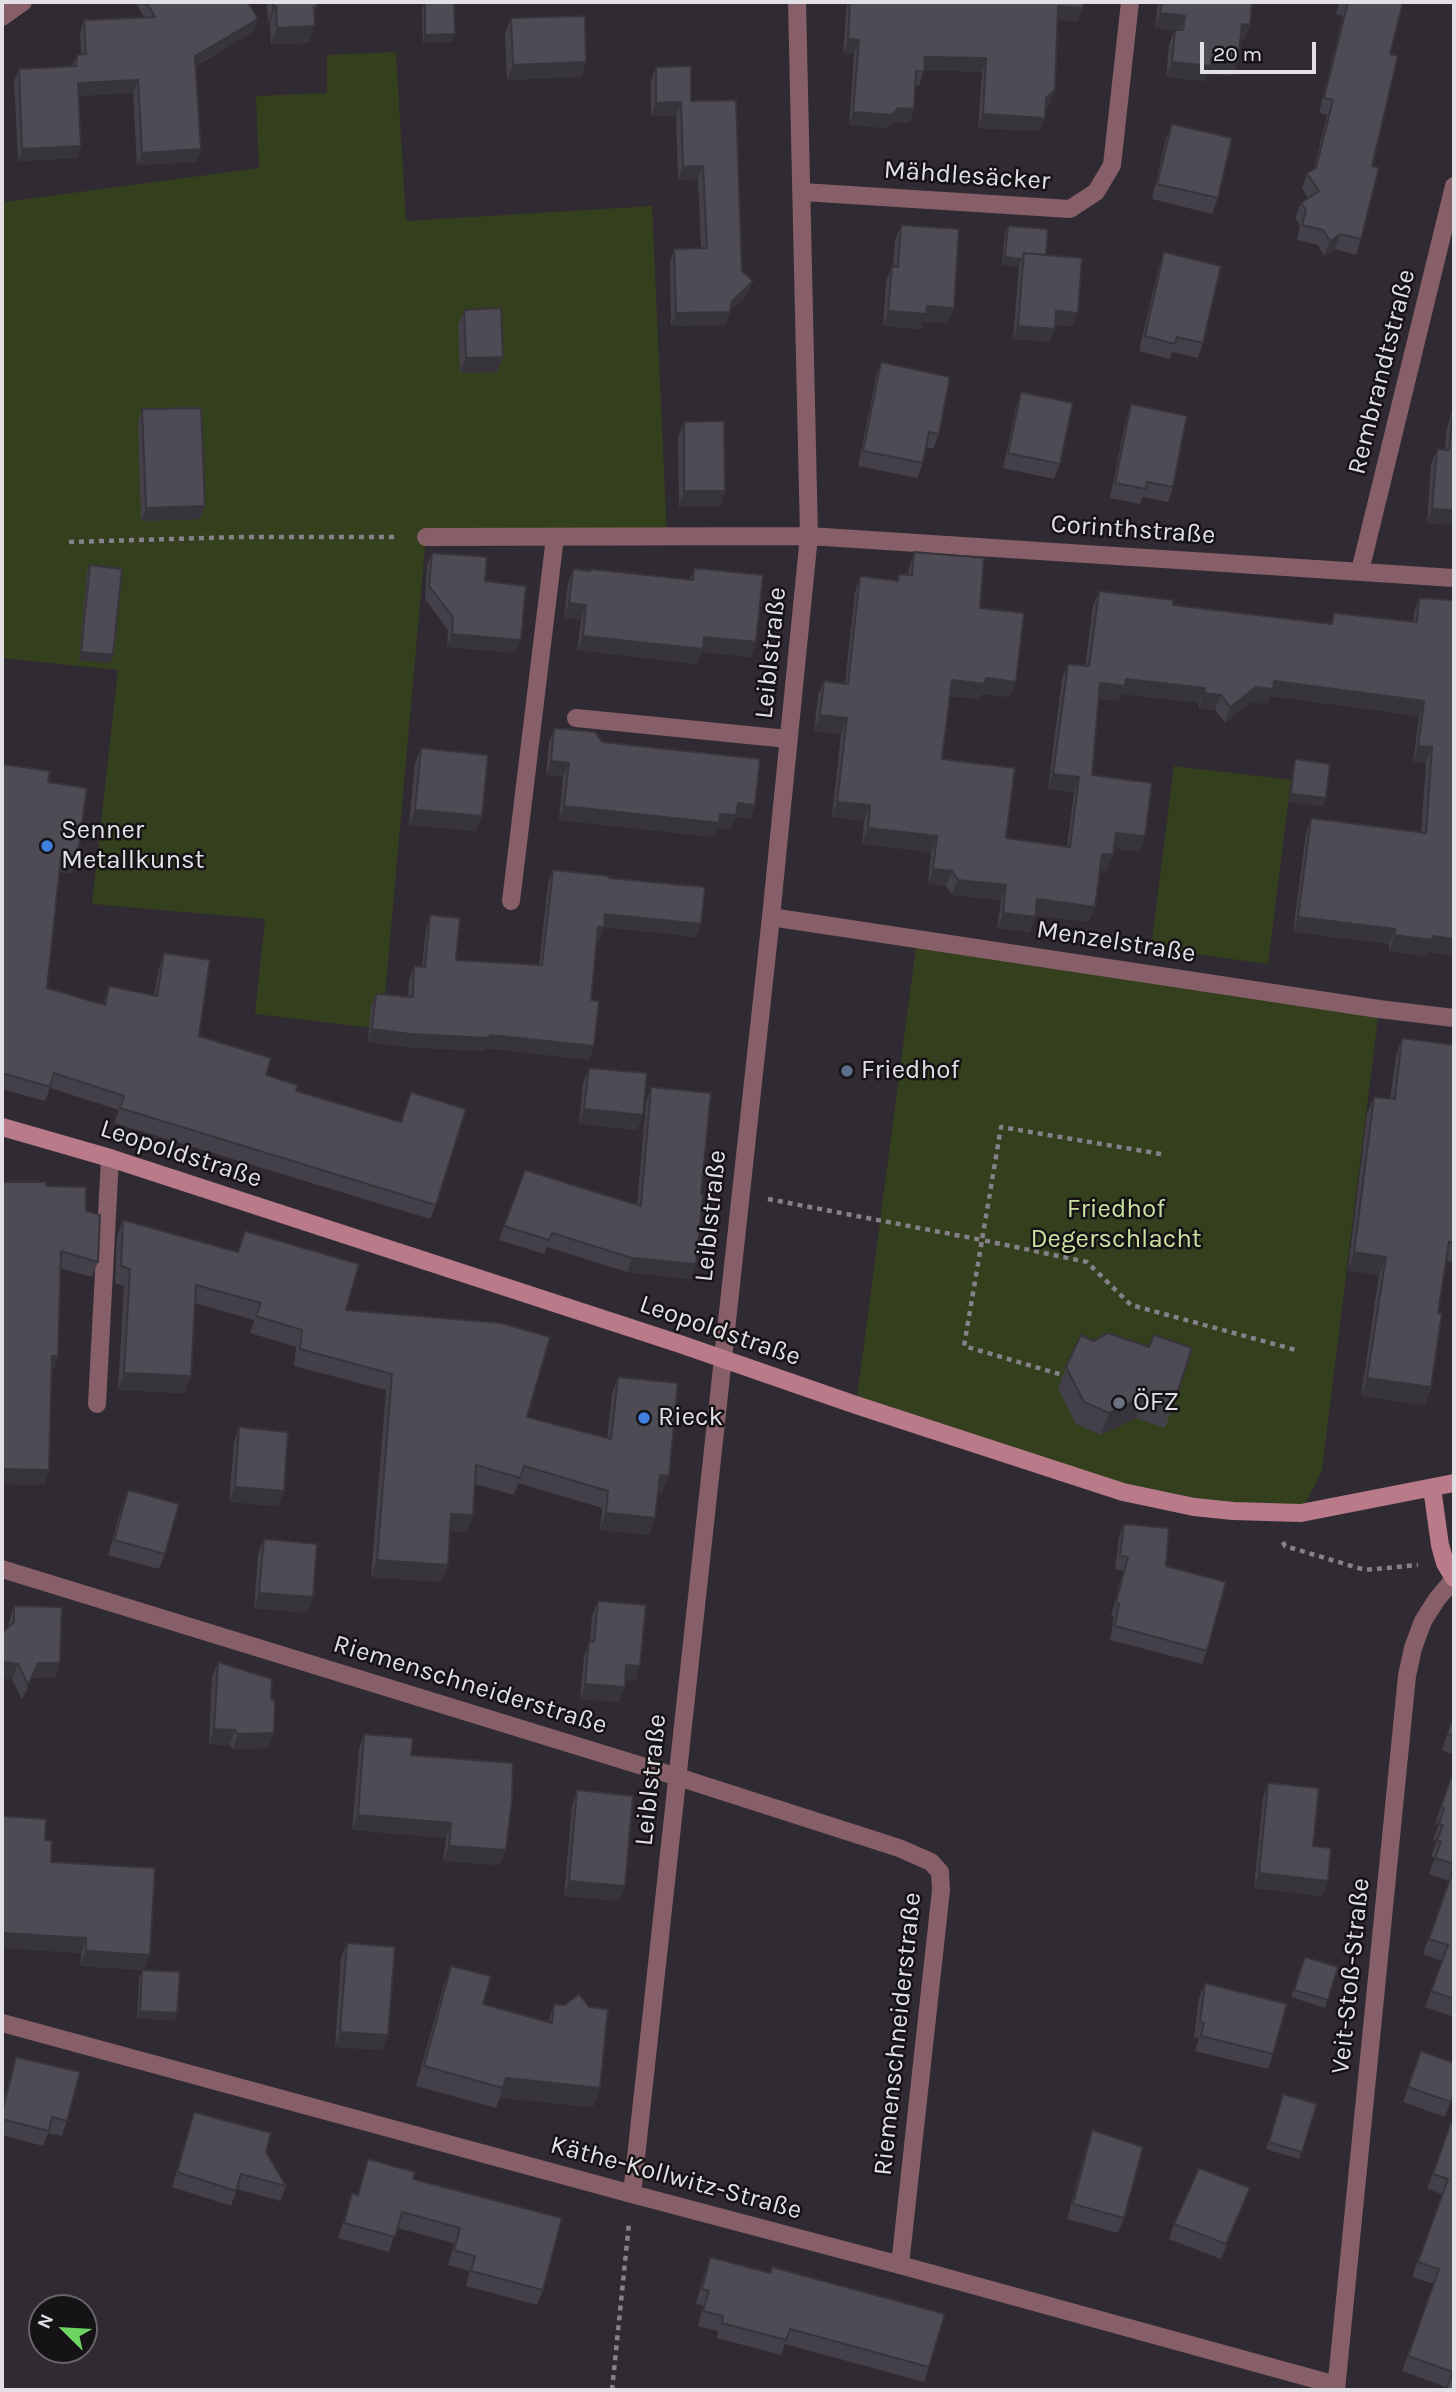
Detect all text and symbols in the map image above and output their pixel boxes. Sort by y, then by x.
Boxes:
scale bar [1204,28,1320,72]
text: 20 m [1213,42,1262,66]
street label: Mähdlesäcker [883,155,1051,197]
street label: Rembrandtstraße [1341,266,1423,478]
street label: Corinthstraße [1050,509,1216,551]
street label: Leiblstraße [749,586,793,720]
place label: Senner Metallkunst [61,815,205,876]
marker: Senner Metallkunst [39,838,55,854]
street label: Menzelstraße [1034,914,1198,970]
place label: Friedhof [861,1055,959,1087]
marker: Friedhof [839,1063,855,1079]
street label: Leopoldstraße [96,1113,266,1195]
street label: Leiblstraße [689,1149,733,1283]
park label: Friedhof Degerschlacht [1030,1194,1202,1256]
street label: Leopoldstraße [635,1289,805,1373]
place label: ÖFZ [1133,1387,1179,1419]
marker: ÖFZ [1111,1395,1127,1411]
place label: Rieck [658,1402,723,1434]
marker: Rieck [636,1410,652,1426]
street label: Riemenschneiderstraße [329,1628,611,1742]
street label: Leiblstraße [629,1713,673,1847]
street label: Veit-Stoß-Straße [1325,1876,1377,2076]
street label: Riemenschneiderstraße [868,1891,928,2177]
street label: Käthe-Kollwitz-Straße [547,2129,805,2227]
north arrow [28,2294,98,2364]
text: N [33,2311,58,2332]

